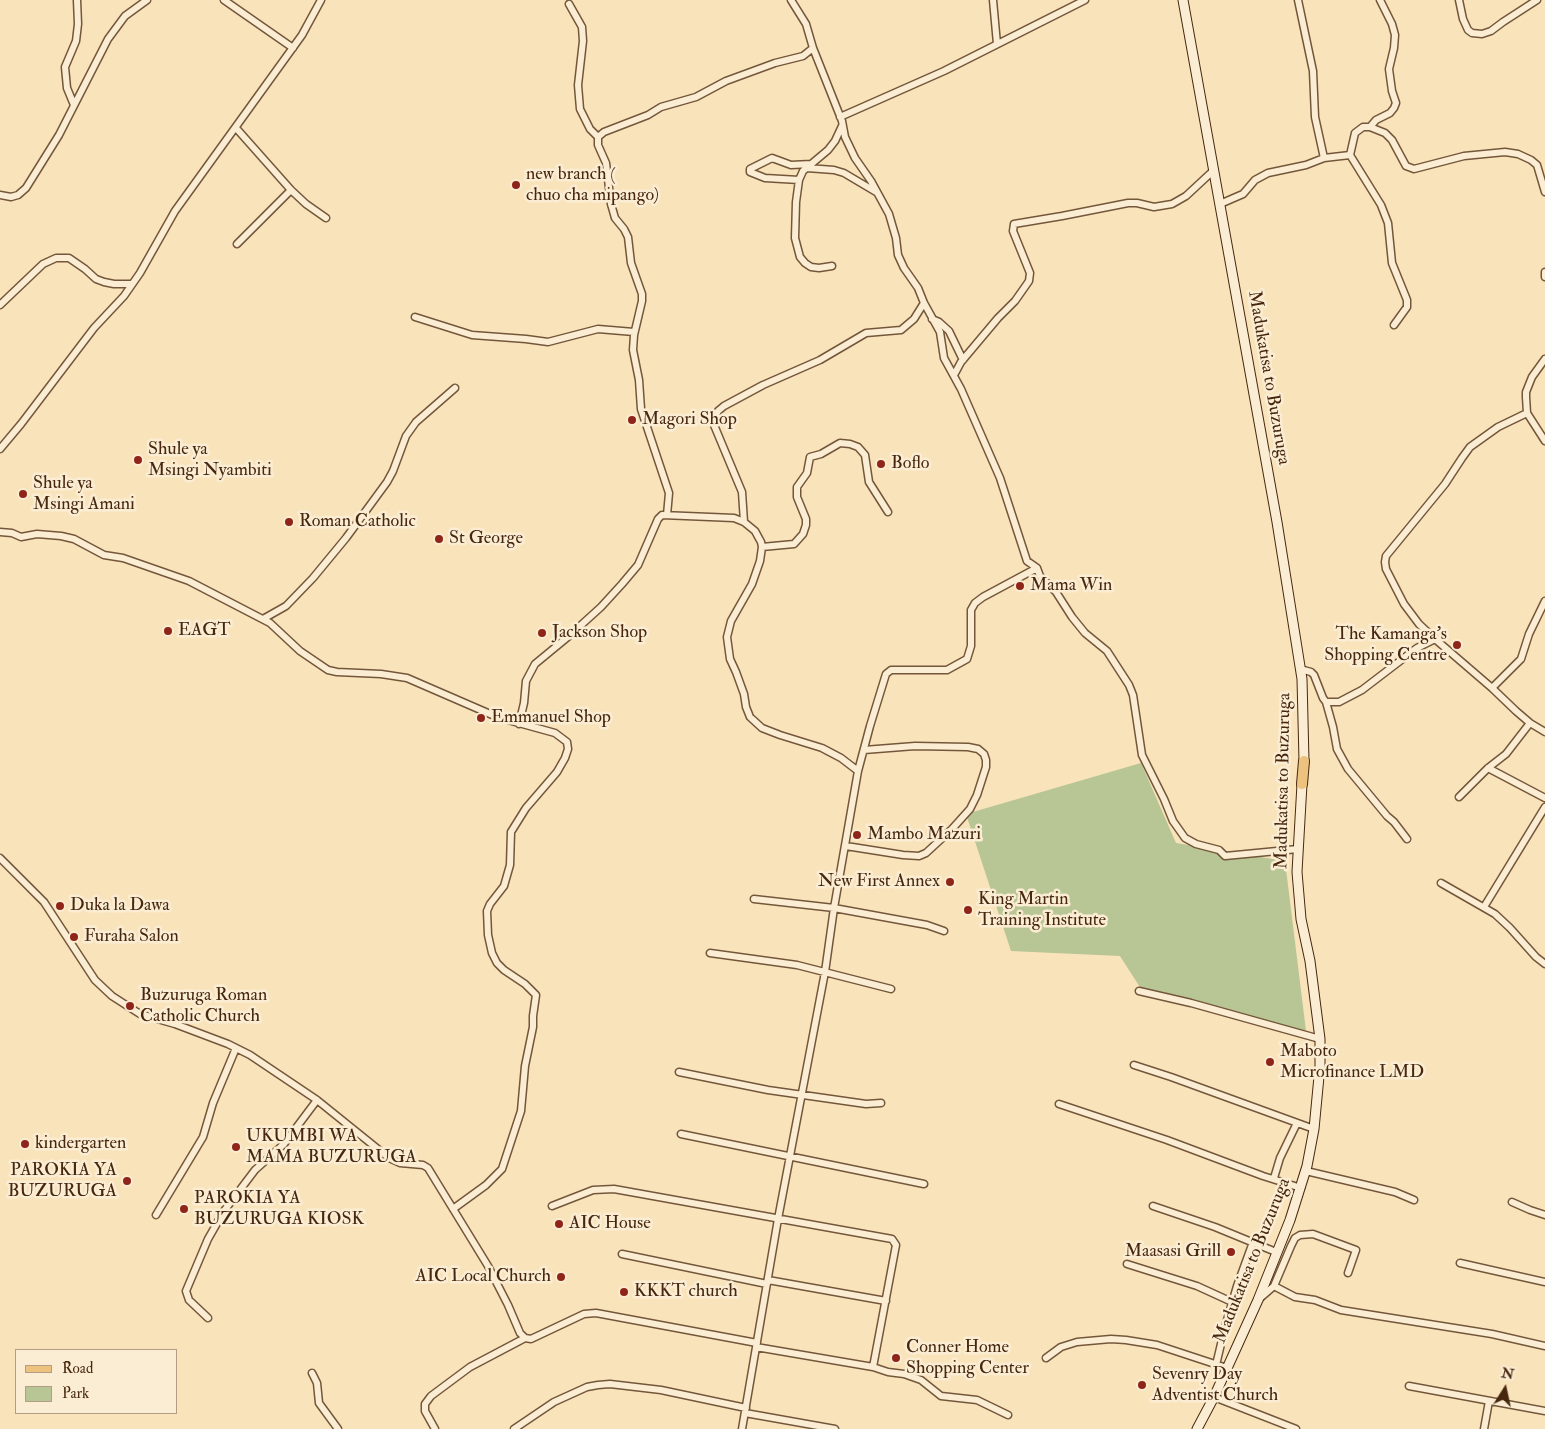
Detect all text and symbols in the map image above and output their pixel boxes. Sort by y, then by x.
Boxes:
place label: new branch ( chuo cha mipango) [526,164,659,206]
marker: new branch ( chuo cha mipango) [510,179,522,191]
street label: Madukatisa to Buzuruga [1242,289,1294,467]
place label: Magori Shop [642,409,737,431]
marker: Magori Shop [626,414,638,426]
place label: Shule ya Msingi Nyambiti [148,439,272,482]
place label: Boflo [891,453,929,475]
marker: Shule ya Msingi Nyambiti [132,454,144,466]
marker: Boflo [875,458,887,470]
place label: Shule ya Msingi Amani [33,473,135,516]
marker: Shule ya Msingi Amani [17,488,29,500]
place label: Roman Catholic [299,511,416,533]
marker: Roman Catholic [283,516,295,528]
place label: St George [449,528,523,550]
marker: St George [433,533,445,545]
place label: Mama Win [1030,575,1112,597]
marker: Mama Win [1014,580,1026,592]
place label: EAGT [178,620,231,642]
place label: Jackson Shop [552,622,647,644]
place label: The Kamanga's Shopping Centre [1324,624,1447,666]
marker: EAGT [162,625,174,637]
marker: Jackson Shop [536,627,548,639]
marker: The Kamanga's Shopping Centre [1451,639,1463,651]
street label: Madukatisa to Buzuruga [1272,693,1296,869]
place label: Emmanuel Shop [491,707,611,729]
marker: Emmanuel Shop [475,712,487,724]
place label: Mambo Mazuri [867,824,981,846]
marker: Mambo Mazuri [851,829,863,841]
place label: New First Annex [818,871,940,893]
marker: New First Annex [944,876,956,888]
place label: King Martin Training Institute [978,889,1106,932]
place label: Duka la Dawa [70,895,170,917]
marker: Duka la Dawa [54,900,66,912]
marker: King Martin Training Institute [962,904,974,916]
place label: Furaha Salon [84,926,179,948]
marker: Furaha Salon [68,931,80,943]
place label: Buzuruga Roman Catholic Church [140,985,267,1028]
marker: Buzuruga Roman Catholic Church [124,1000,136,1012]
place label: Maboto Microfinance LMD [1280,1041,1424,1084]
marker: Maboto Microfinance LMD [1264,1056,1276,1068]
place label: UKUMBI WA MAMA BUZURUGA [246,1126,417,1168]
place label: kindergarten [35,1133,126,1155]
marker: kindergarten [19,1138,31,1150]
marker: UKUMBI WA MAMA BUZURUGA [230,1141,242,1153]
place label: PAROKIA YA BUZURUGA [8,1160,117,1202]
marker: PAROKIA YA BUZURUGA [121,1175,133,1187]
street label: Madukatisa to Buzuruga [1210,1175,1296,1347]
place label: PAROKIA YA BUZURUGA KIOSK [194,1188,364,1230]
marker: PAROKIA YA BUZURUGA KIOSK [178,1203,190,1215]
place label: AIC House [569,1213,651,1235]
marker: AIC House [553,1218,565,1230]
place label: Maasasi Grill [1125,1241,1221,1263]
marker: Maasasi Grill [1225,1246,1237,1258]
place label: AIC Local Church [415,1266,551,1288]
marker: AIC Local Church [555,1271,567,1283]
place label: KKKT church [634,1281,738,1303]
marker: KKKT church [618,1286,630,1298]
place label: Conner Home Shopping Center [906,1337,1029,1380]
legend [15,1349,178,1414]
marker: Conner Home Shopping Center [890,1352,902,1364]
text: Road [62,1359,93,1378]
place label: Sevenry Day Adventist Church [1152,1364,1278,1406]
north arrow [1480,1364,1530,1414]
text: N [1500,1364,1515,1383]
marker: Sevenry Day Adventist Church [1136,1379,1148,1391]
text: Park [62,1384,89,1403]

